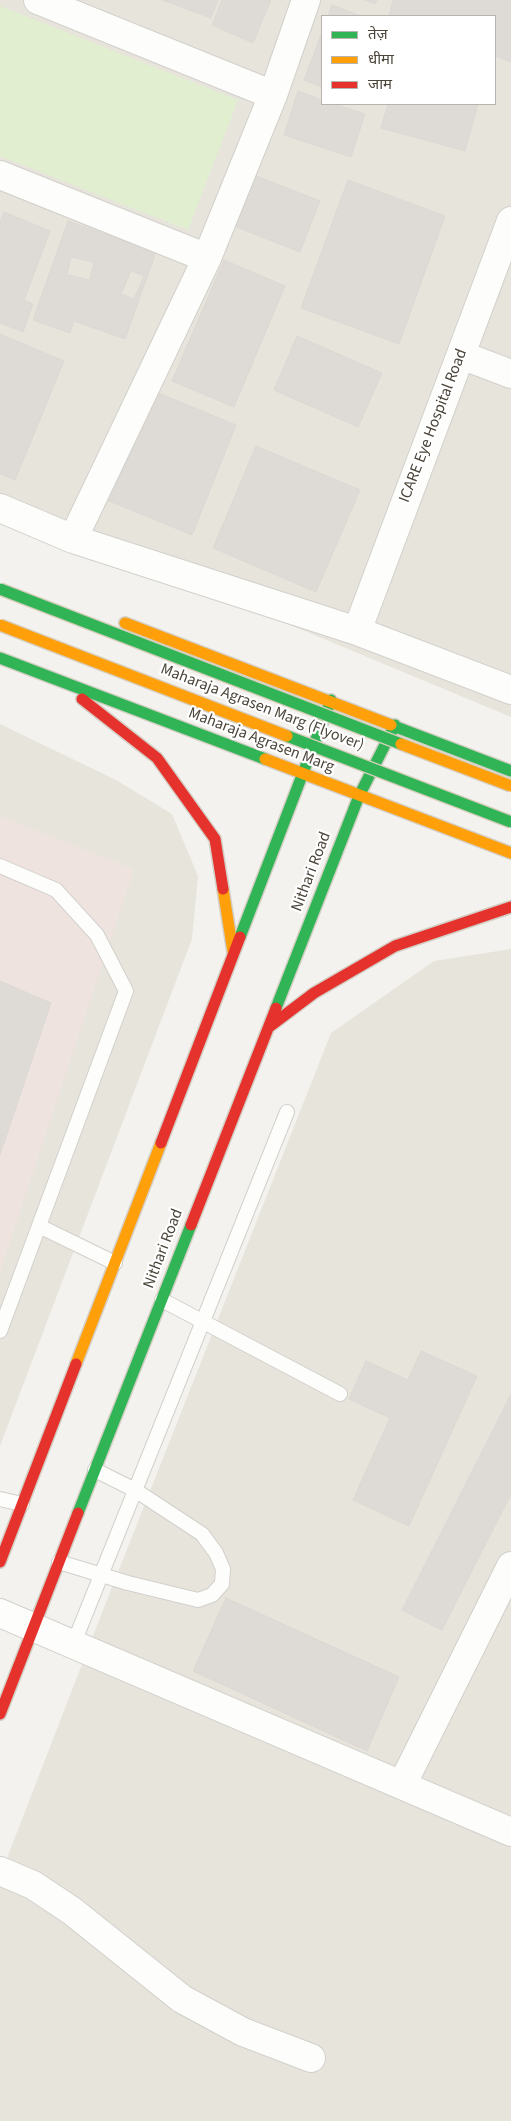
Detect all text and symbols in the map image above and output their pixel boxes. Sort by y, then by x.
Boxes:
legend [321,15,496,105]
text: तेज़ [368,24,388,45]
text: धीमा [368,49,394,70]
text: जाम [368,74,392,95]
street label: ICARE Eye Hospital Road [396,347,472,505]
street label: Maharaja Agrasen Marg (Flyover) [158,660,366,756]
street label: Maharaja Agrasen Marg [185,704,337,778]
street label: Nithari Road [288,830,336,914]
street label: Nithari Road [140,1207,188,1291]

